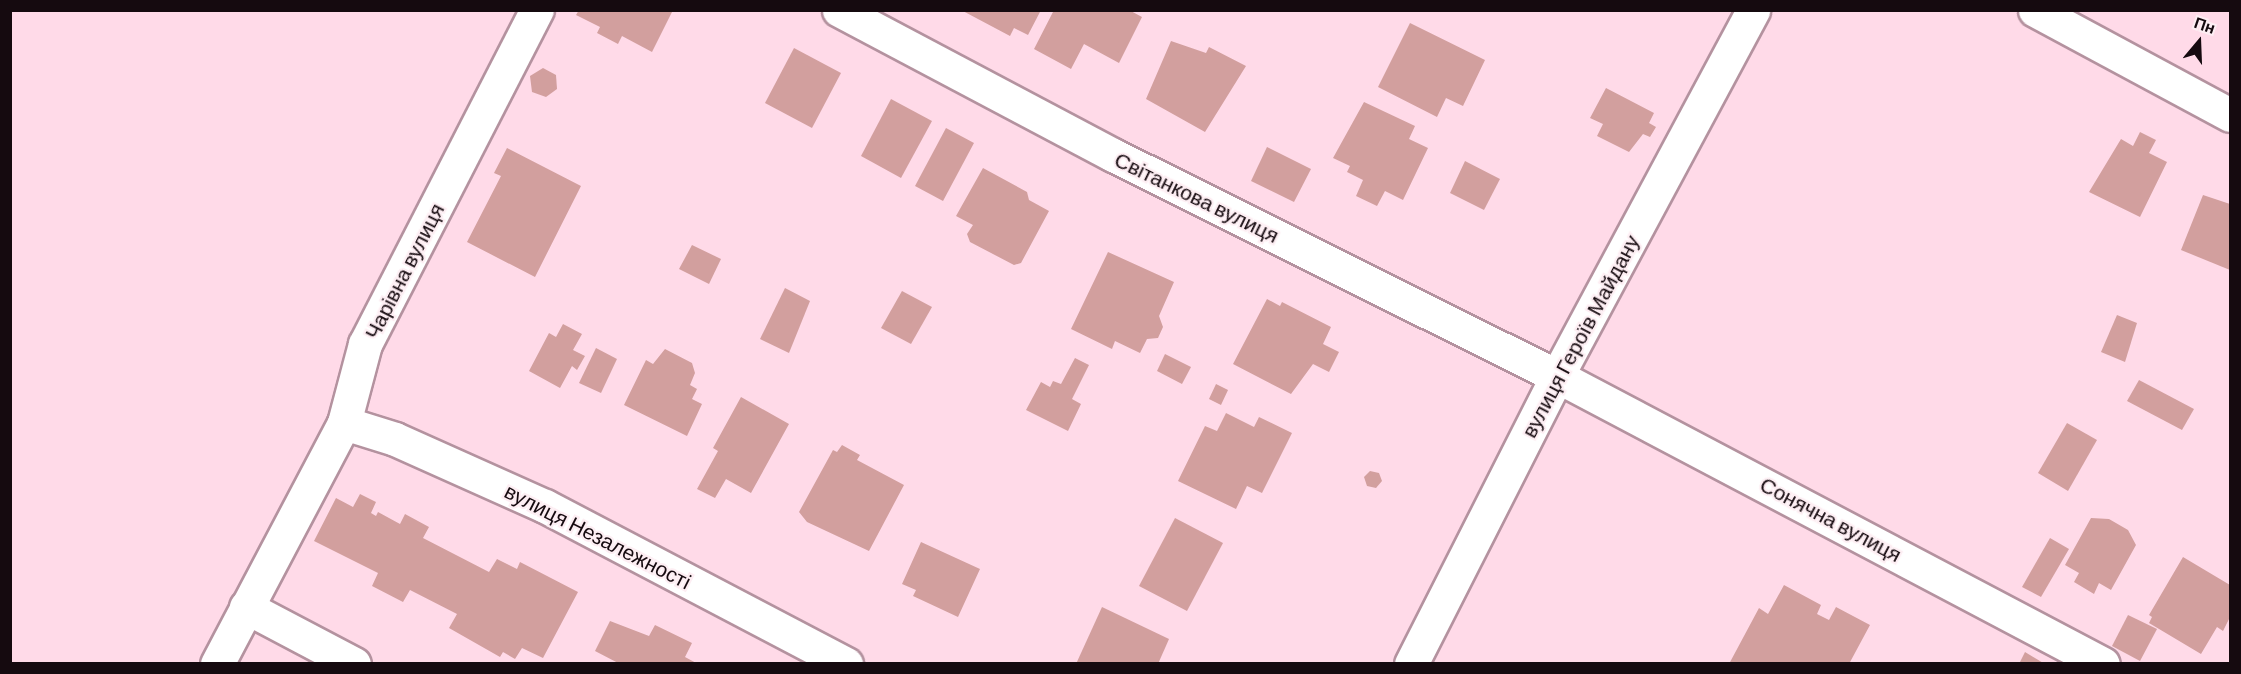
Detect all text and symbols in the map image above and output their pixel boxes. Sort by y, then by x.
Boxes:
north arrow [2169,12,2229,72]
text: Пн [2192,12,2218,37]
street label: Світанкова вулиця [1111,146,1283,248]
street label: Чарівна вулиця [359,199,449,343]
street label: вулиця Героїв Майдану [1516,230,1644,442]
street label: Сонячна вулиця [1756,471,1906,567]
street label: вулиця Незалежності [501,478,695,594]

